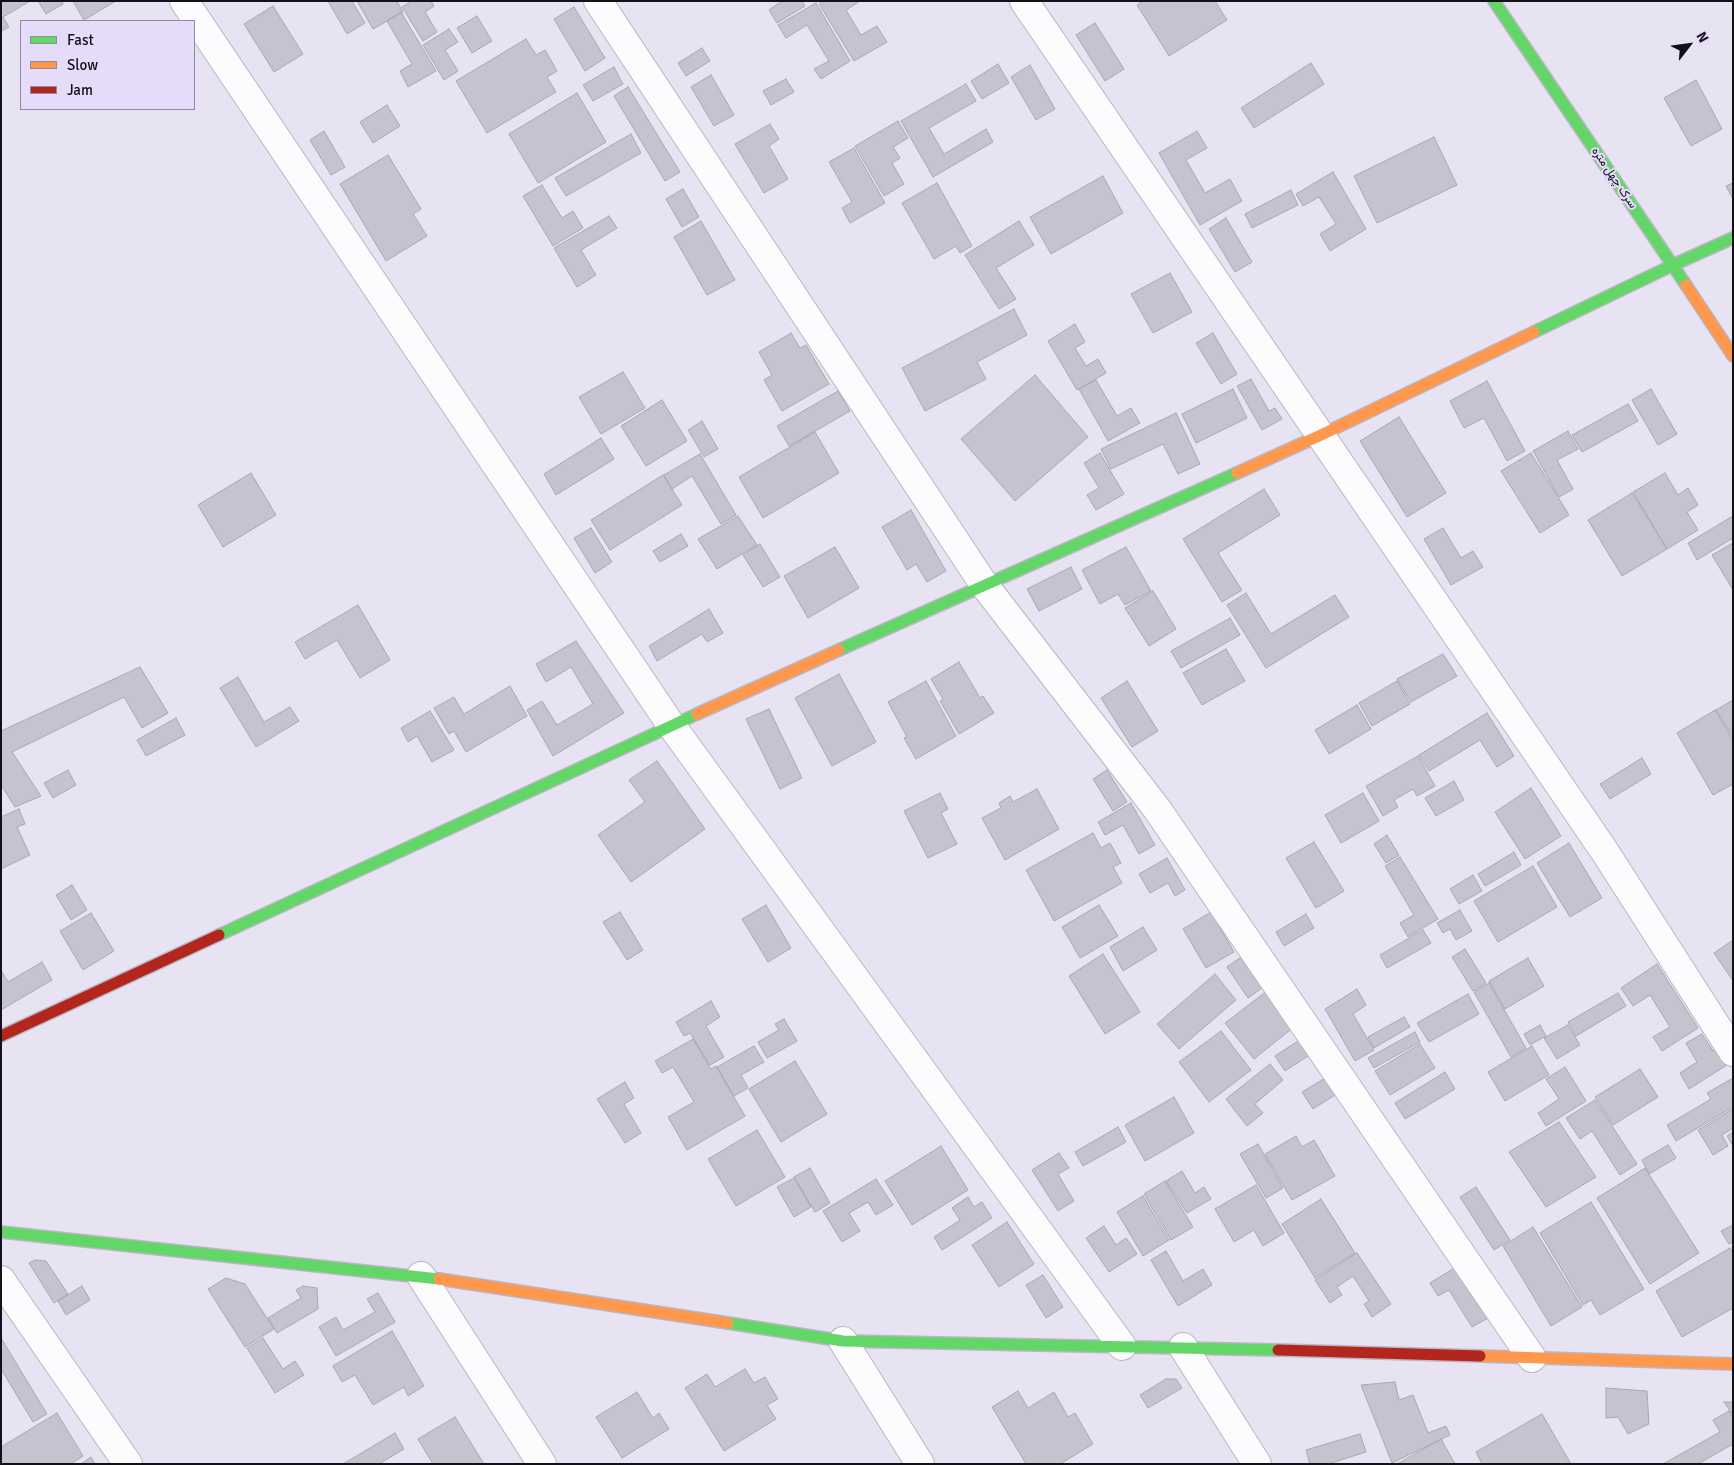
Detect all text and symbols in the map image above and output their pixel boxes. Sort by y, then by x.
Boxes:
legend [20,20,195,110]
north arrow [1664,20,1714,70]
text: N [1693,29,1712,46]
text: Fast [67,31,94,49]
text: Slow [67,56,98,74]
text: Jam [67,81,93,99]
street label: سرک چهل متره [1588,145,1640,211]

